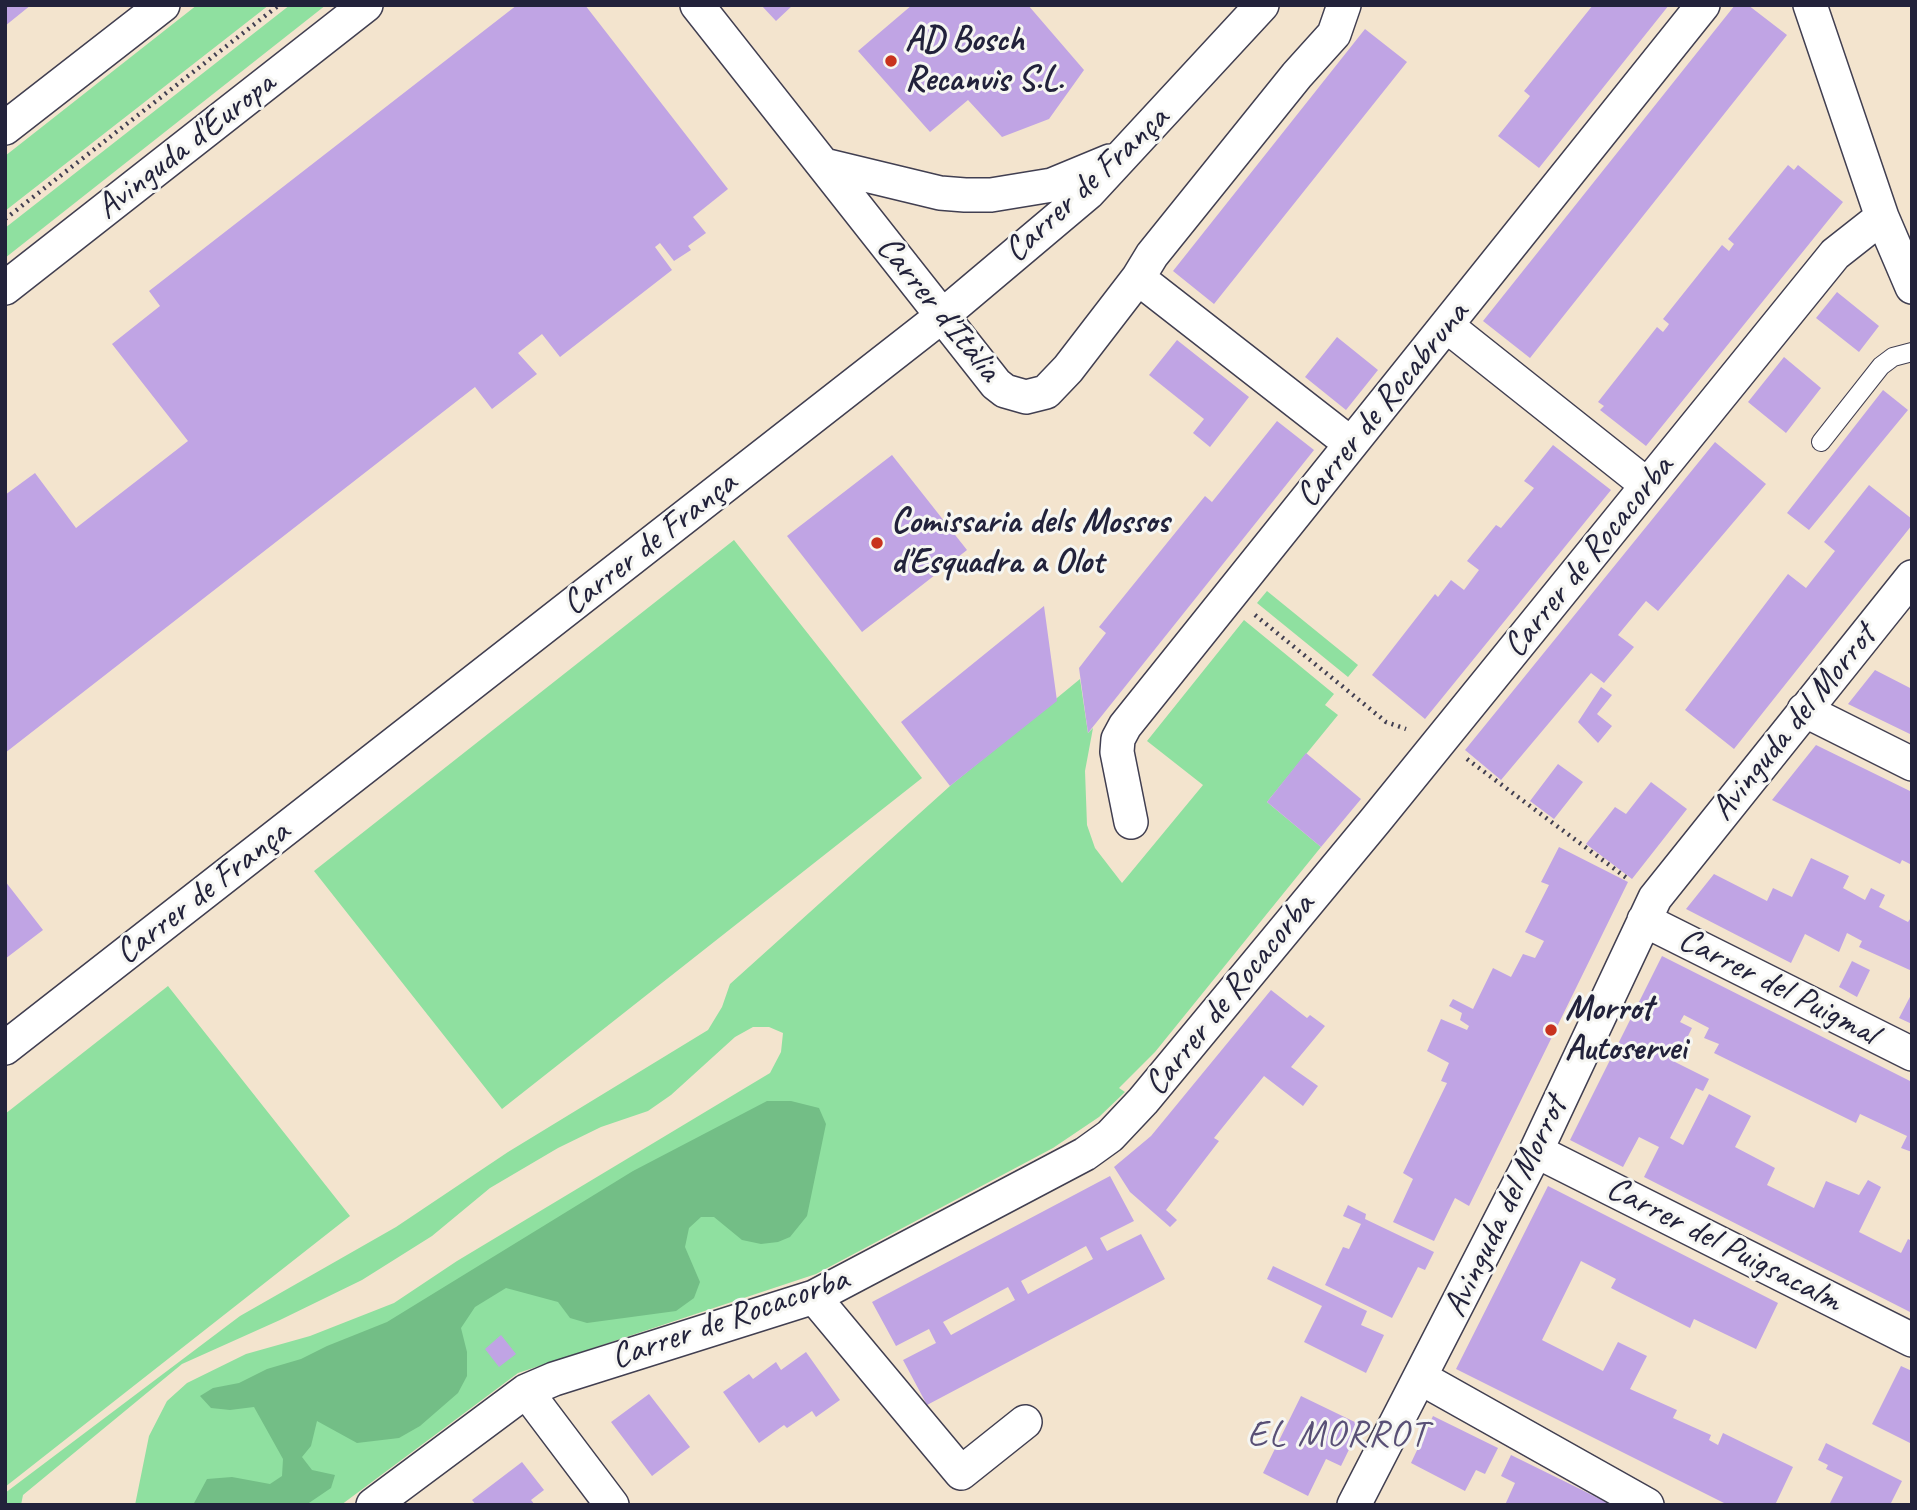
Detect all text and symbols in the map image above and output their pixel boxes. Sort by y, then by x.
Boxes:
place label: AD Bosch Recanvis S.L. [905,20,1064,102]
marker: AD Bosch Recanvis S.L. [883,53,899,69]
street label: Avinguda d'Europa [88,63,284,229]
street label: Carrer de França [996,98,1178,272]
street label: Carrer d'Itàlia [867,228,1009,390]
street label: Carrer de Rocabruna [1287,294,1479,516]
street label: Carrer de Rocacorba [1495,448,1683,666]
street label: Carrer de França [554,463,746,625]
place label: Comissaria dels Mossos d'Esquadra a Olot [891,502,1169,584]
marker: Comissaria dels Mossos d'Esquadra a Olot [869,535,885,551]
street label: Avinguda del Morrot [1702,617,1886,829]
street label: Carrer de França [107,812,299,974]
street label: Carrer de Rocacorba [1136,886,1324,1104]
street label: Carrer del Puigmal [1671,919,1885,1055]
place label: Morrot Autoservei [1565,989,1686,1071]
marker: Morrot Autoservei [1543,1022,1559,1038]
street label: Avinguda del Morrot [1435,1090,1577,1324]
street label: Carrer del Puigsacalm [1600,1168,1848,1322]
street label: Carrer de Rocacorba [606,1259,854,1379]
district label: EL MORROT [1251,1413,1425,1457]

